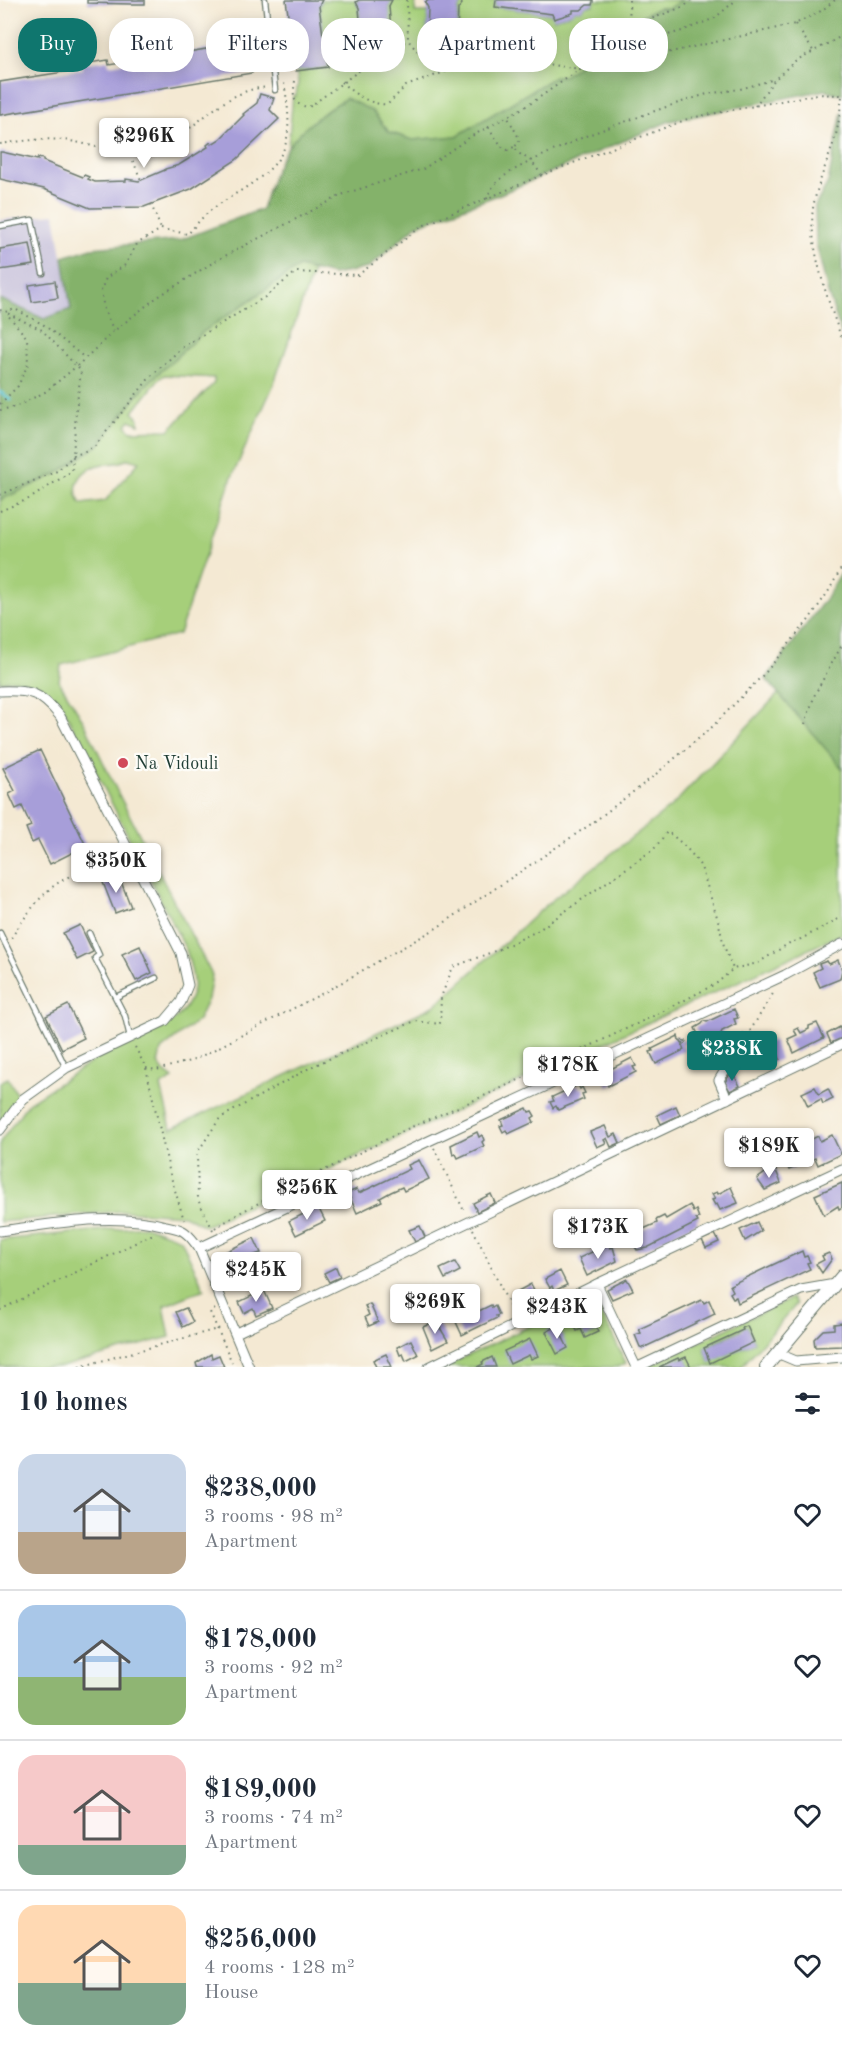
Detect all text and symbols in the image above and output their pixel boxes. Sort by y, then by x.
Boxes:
chip: Buy [18,18,97,72]
chip: Rent [109,18,194,72]
chip: Filters [206,18,309,72]
chip: New [321,18,405,72]
chip: Apartment [417,18,557,72]
chip: House [569,18,668,72]
pin: $296K [102,118,186,169]
text: $296K [113,127,175,147]
place label: Na Vidouli [135,755,219,773]
marker: Na Vidouli [116,756,130,770]
pin: $350K [74,843,158,894]
text: $350K [85,852,147,872]
pin: $238K [690,1031,774,1082]
text: $238K [701,1040,763,1060]
pin: $178K [526,1047,610,1098]
text: $178K [537,1056,599,1076]
pin: $189K [727,1128,811,1179]
text: $189K [738,1137,800,1157]
pin: $256K [265,1170,349,1221]
text: $256K [276,1179,338,1199]
pin: $173K [556,1209,640,1260]
text: $173K [567,1218,629,1238]
pin: $245K [214,1252,298,1303]
text: $245K [225,1261,287,1281]
pin: $269K [393,1284,477,1335]
pin: $243K [515,1289,599,1340]
text: $269K [404,1293,466,1313]
text: $243K [526,1298,588,1318]
icon: filters [791,1387,824,1420]
text: 10 homes [18,1390,127,1416]
text: $238,000 [204,1476,317,1502]
icon: home [66,1478,138,1550]
icon: heart [791,1498,824,1531]
text: 3 rooms · 98 m² [204,1507,343,1527]
text: Apartment [204,1532,298,1552]
text: $178,000 [204,1627,317,1653]
icon: home [66,1629,138,1701]
icon: heart [791,1649,824,1682]
text: 3 rooms · 92 m² [204,1658,343,1678]
text: Apartment [204,1683,298,1703]
text: $189,000 [204,1777,317,1803]
icon: home [66,1779,138,1851]
icon: heart [791,1799,824,1832]
text: 3 rooms · 74 m² [204,1808,343,1828]
text: Apartment [204,1833,298,1853]
text: $256,000 [204,1927,317,1953]
icon: home [66,1929,138,2001]
icon: heart [791,1949,824,1982]
text: 4 rooms · 128 m² [204,1958,354,1978]
text: House [204,1983,258,2003]

